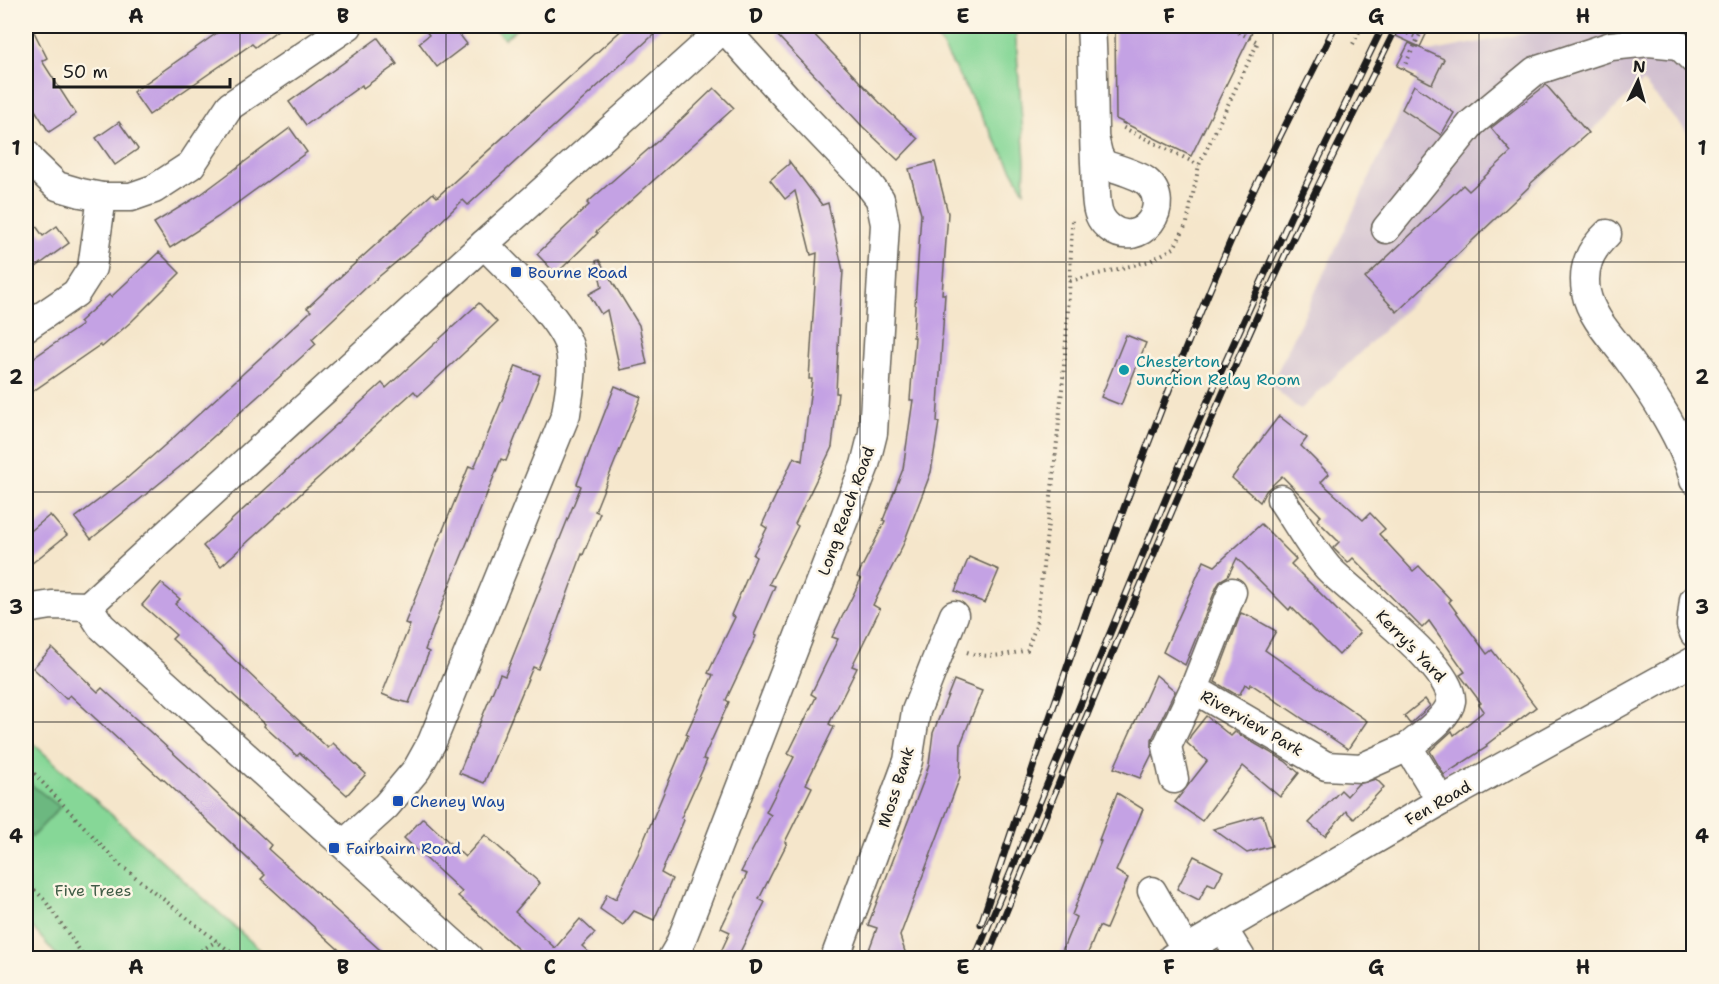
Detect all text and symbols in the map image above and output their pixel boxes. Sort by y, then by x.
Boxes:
text: A [128,3,144,29]
text: B [337,3,349,29]
text: C [544,3,556,29]
text: D [749,3,763,29]
text: E [956,3,970,29]
text: F [1163,3,1175,29]
text: G [1368,3,1384,29]
text: H [1576,3,1590,29]
scale bar [54,51,230,89]
north arrow [1608,51,1668,111]
text: N [1632,56,1646,78]
text: 50 m [63,60,108,84]
text: 1 [11,135,21,161]
text: 1 [1697,135,1707,161]
place label: Bourne Road [528,262,628,283]
marker: Bourne Road [509,265,523,279]
place label: Chesterton Junction Relay Room [1136,351,1300,390]
marker: Chesterton Junction Relay Room [1117,363,1131,377]
text: 2 [9,364,23,390]
text: 2 [1695,364,1709,390]
street label: Long Reach Road [813,444,879,578]
text: 3 [9,594,23,620]
text: 3 [1695,594,1709,620]
street label: Kerry's Yard [1371,606,1451,686]
street label: Riverview Park [1197,685,1307,761]
street label: Moss Bank [873,744,919,830]
street label: Fen Road [1401,776,1475,830]
place label: Cheney Way [410,791,505,812]
marker: Cheney Way [391,794,405,808]
text: 4 [9,823,23,849]
text: 4 [1695,823,1709,849]
place label: Fairbairn Road [346,838,461,859]
marker: Fairbairn Road [327,841,341,855]
park label: Five Trees [55,880,131,901]
text: A [128,954,144,980]
text: B [337,954,349,980]
text: C [544,954,556,980]
text: D [749,954,763,980]
text: E [956,954,970,980]
text: F [1163,954,1175,980]
text: G [1368,954,1384,980]
text: H [1576,954,1590,980]

